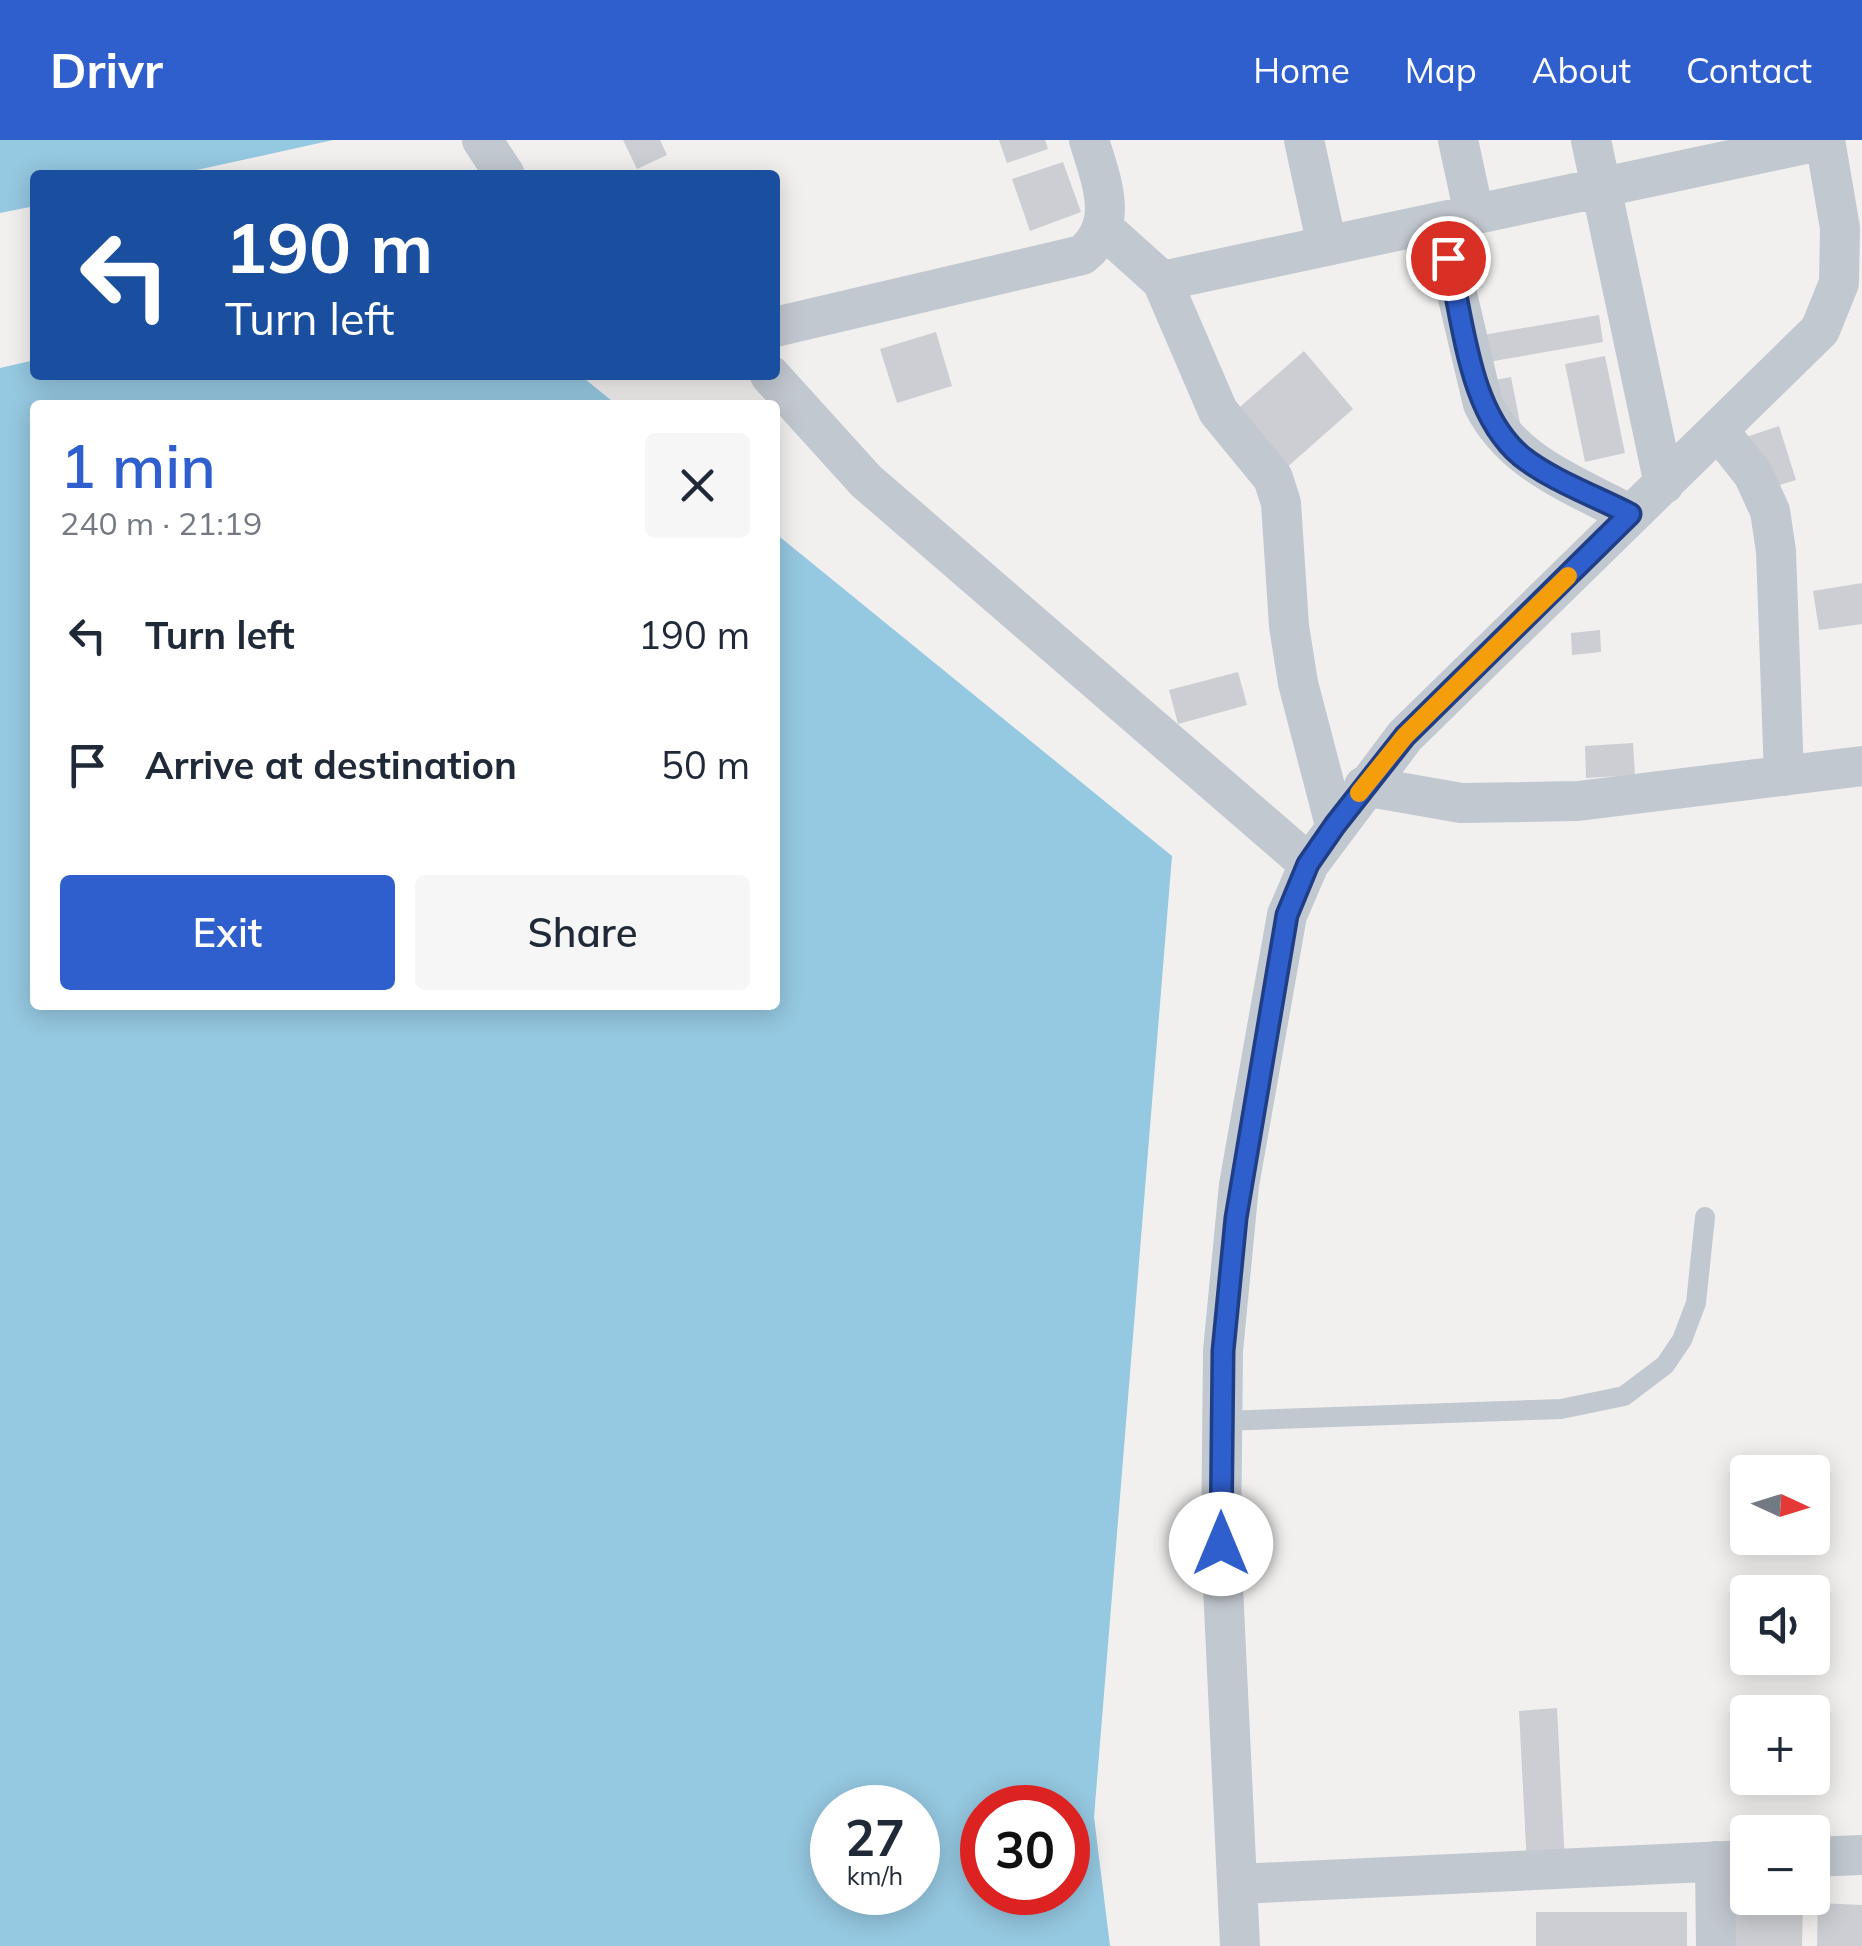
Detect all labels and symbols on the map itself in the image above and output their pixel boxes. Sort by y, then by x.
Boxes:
pin [1406,216,1491,301]
north arrow [1730,1455,1830,1555]
position arrow [1169,1492,1273,1596]
speed limit sign: 30 [960,1785,1090,1915]

